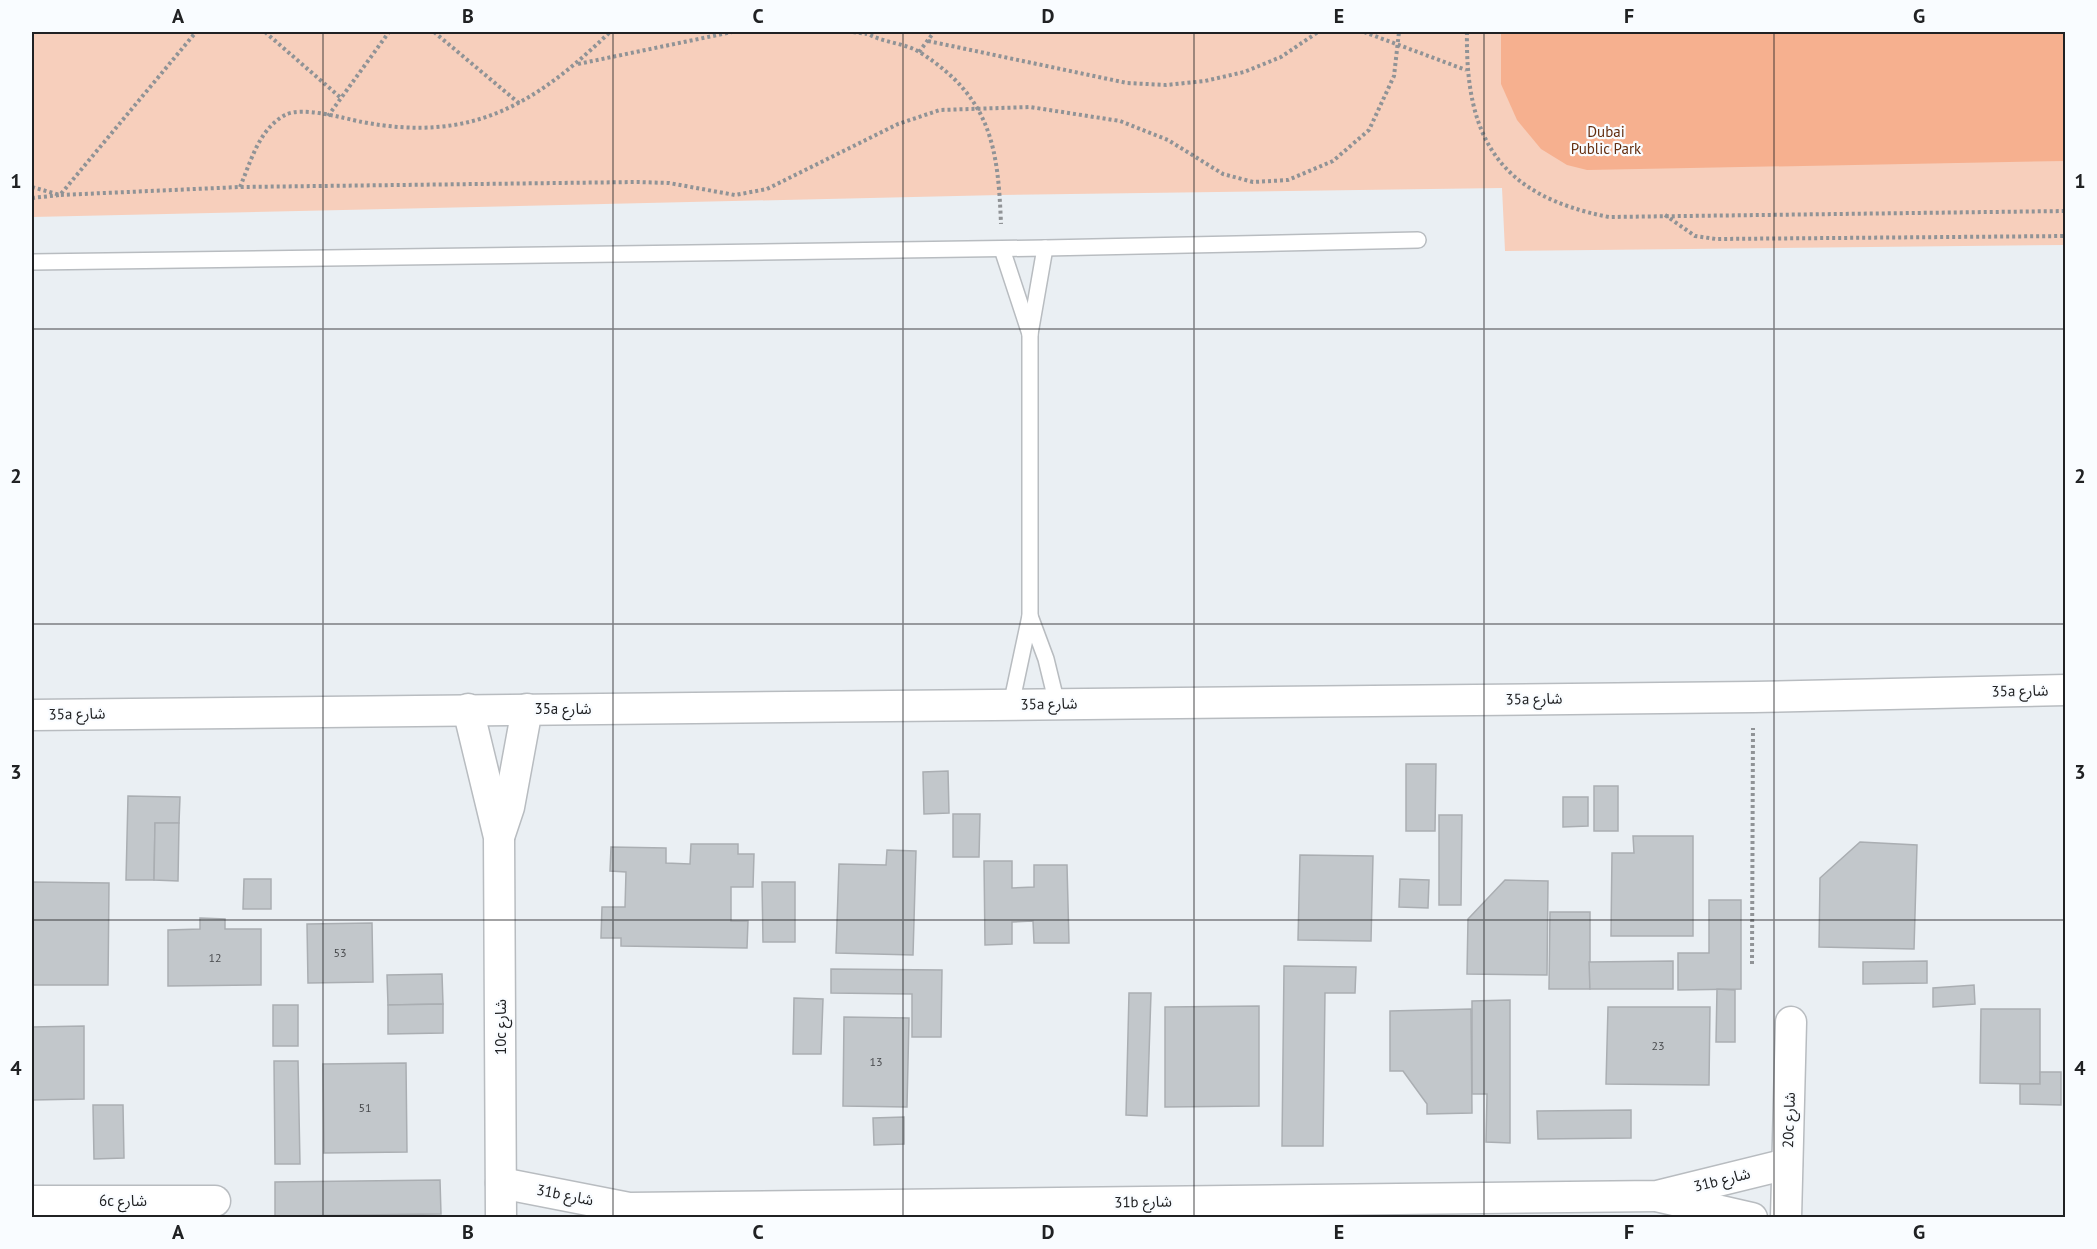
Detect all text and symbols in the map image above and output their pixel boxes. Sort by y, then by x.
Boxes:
text: A [172,3,185,29]
text: B [462,3,474,29]
text: C [752,3,764,29]
text: D [1042,3,1055,29]
text: E [1334,3,1344,29]
text: F [1624,3,1634,29]
text: G [1913,3,1925,29]
park label: Dubai Public Park [1571,122,1642,158]
text: 1 [10,168,22,194]
text: 1 [2074,168,2086,194]
text: 2 [10,463,22,489]
text: 2 [2074,463,2086,489]
street label: 35a شارع [1991,680,2049,703]
street label: 35a شارع [1505,688,1563,711]
street label: 35a شارع [1020,693,1078,716]
street label: 35a شارع [534,699,592,721]
street label: 35a شارع [48,703,106,726]
text: 3 [10,759,22,785]
text: 3 [2074,759,2086,785]
house number: 53 [333,945,347,960]
house number: 12 [208,950,222,965]
street label: 10c شارع [491,999,513,1055]
house number: 23 [1651,1038,1665,1053]
house number: 13 [869,1054,883,1069]
text: 4 [10,1055,22,1081]
text: 4 [2074,1055,2086,1081]
street label: 20c شارع [1778,1091,1802,1148]
house number: 51 [358,1100,372,1115]
street label: 31b شارع [1692,1163,1753,1199]
street label: 31b شارع [534,1180,595,1212]
street label: 6c شارع [99,1191,147,1213]
street label: 31b شارع [1114,1191,1172,1215]
text: A [172,1219,185,1245]
text: B [462,1219,474,1245]
text: C [752,1219,764,1245]
text: D [1042,1219,1055,1245]
text: E [1334,1219,1344,1245]
text: F [1624,1219,1634,1245]
text: G [1913,1219,1925,1245]

